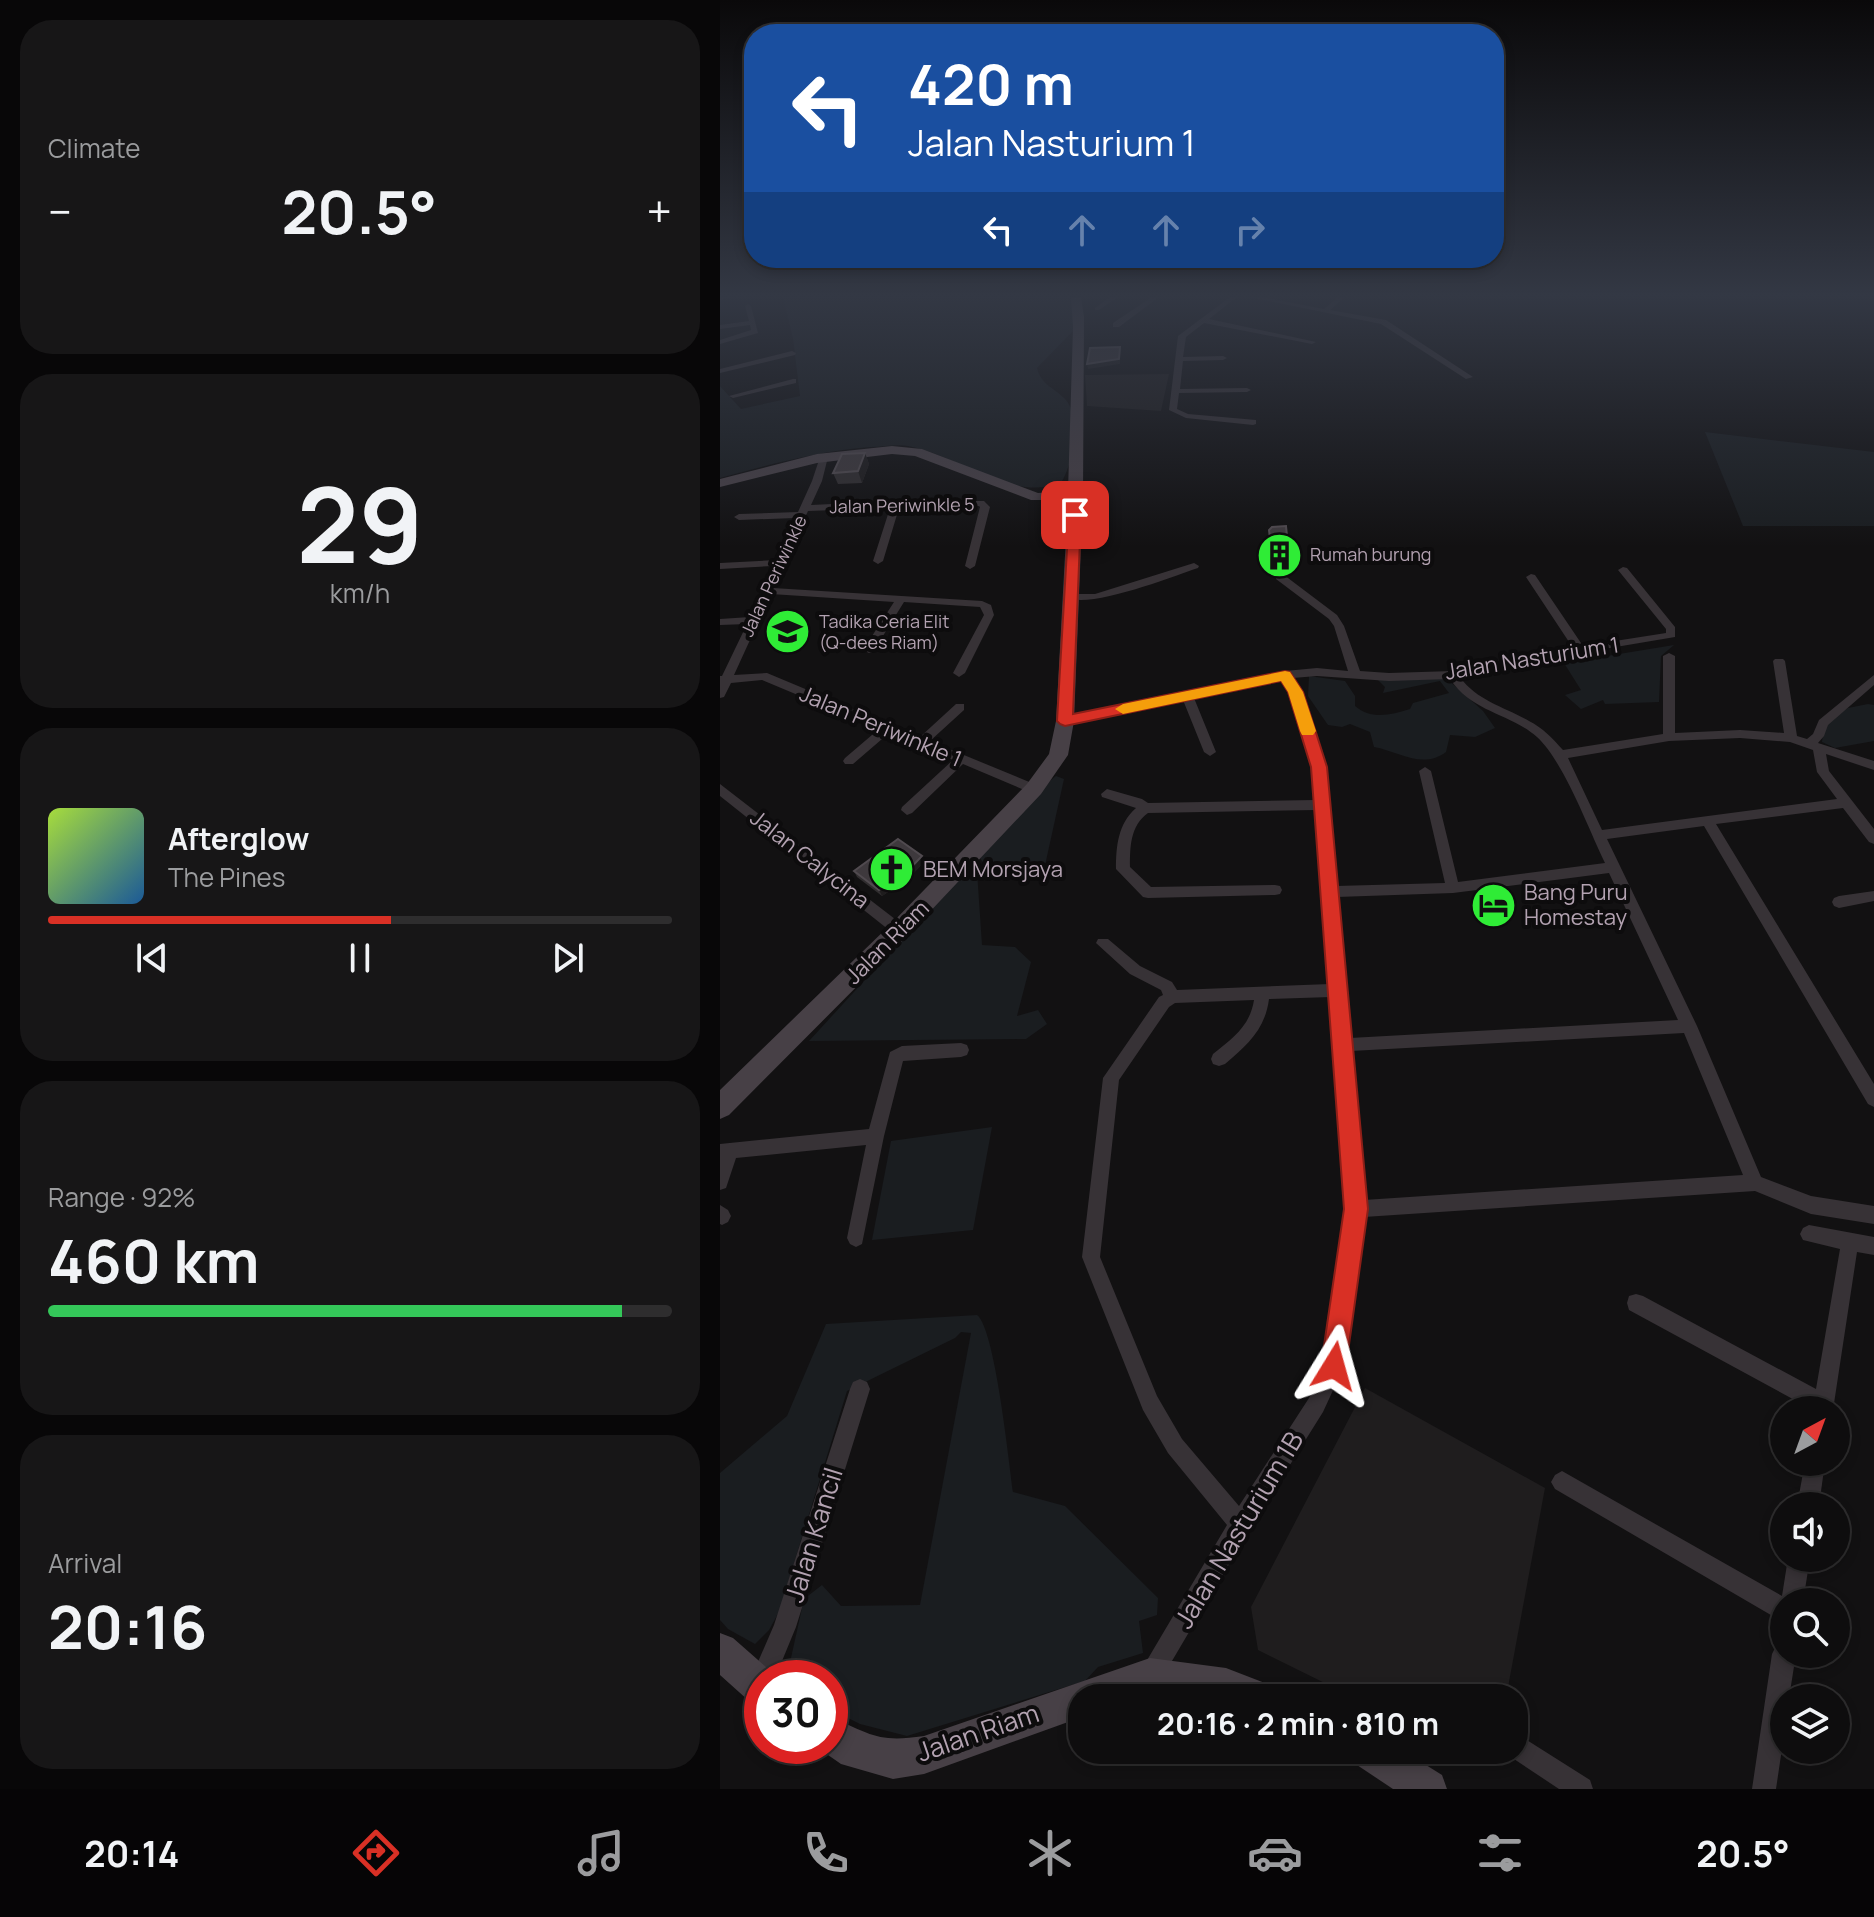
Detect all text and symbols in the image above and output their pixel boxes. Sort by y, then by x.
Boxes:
text: 420 m [908,45,1074,122]
icon: left [776,56,880,160]
text: Jalan Nasturium 1 [908,118,1196,167]
text: Climate [48,130,140,166]
text: 20.5° [281,170,437,252]
text: − [48,181,72,241]
text: + [647,181,672,241]
icon: left [976,208,1020,252]
icon: ahead [1060,208,1104,252]
icon: ahead [1144,208,1188,252]
icon: right [1228,208,1272,252]
text: 29 [297,452,423,594]
pin [1041,481,1109,549]
street label: Jalan Periwinkle 5 [829,492,975,518]
icon: arrive [1053,493,1097,537]
street label: Jalan Periwinkle [734,511,812,640]
building icon: Rumah burung [1255,531,1303,579]
place label: Rumah burung [1310,542,1431,566]
text: km/h [330,575,390,611]
school or university icon: Tadika Ceria Elit (Q-dees Riam) [764,608,812,656]
place label: Tadika Ceria Elit (Q-dees Riam) [819,609,949,654]
street label: Jalan Nasturium 1 [1443,629,1621,687]
street label: Jalan Periwinkle 1 [795,678,967,774]
street label: Jalan Calycina [744,803,876,915]
text: Afterglow [168,818,309,859]
church icon: BEM Morsjaya [868,845,916,893]
place label: BEM Morsjaya [923,854,1063,884]
text: The Pines [168,859,285,895]
place label: Bang Puru Homestay [1524,877,1628,932]
hotel icon: Bang Puru Homestay [1469,881,1517,929]
street label: Jalan Riam [839,894,935,990]
icon: previous [130,936,174,980]
icon: pause [338,936,382,980]
icon: next [546,936,590,980]
text: Range · 92% [48,1179,196,1215]
text: 460 km [48,1219,260,1301]
position arrow [1292,1324,1376,1408]
north arrow [1770,1396,1850,1476]
map controls [1770,1396,1850,1764]
street label: Jalan Nasturium 1B [1165,1424,1311,1635]
street label: Jalan Kancil [776,1463,851,1606]
button: sound [1770,1492,1850,1572]
text: Arrival [48,1545,122,1581]
text: 20:16 [48,1585,207,1667]
button: search [1770,1588,1850,1668]
speed limit sign: 30 [744,1660,848,1764]
button: layers [1770,1684,1850,1764]
street label: Jalan Riam [912,1694,1043,1770]
text: 20:16 · 2 min · 810 m [1157,1703,1439,1744]
icon: directions [348,1825,404,1881]
icon: music [573,1825,629,1881]
icon: phone [798,1825,854,1881]
icon: climate [1022,1825,1078,1881]
icon: car [1247,1825,1303,1881]
icon: filters [1472,1825,1528,1881]
text: 20:14 [84,1829,179,1878]
text: 20.5° [1696,1829,1790,1878]

